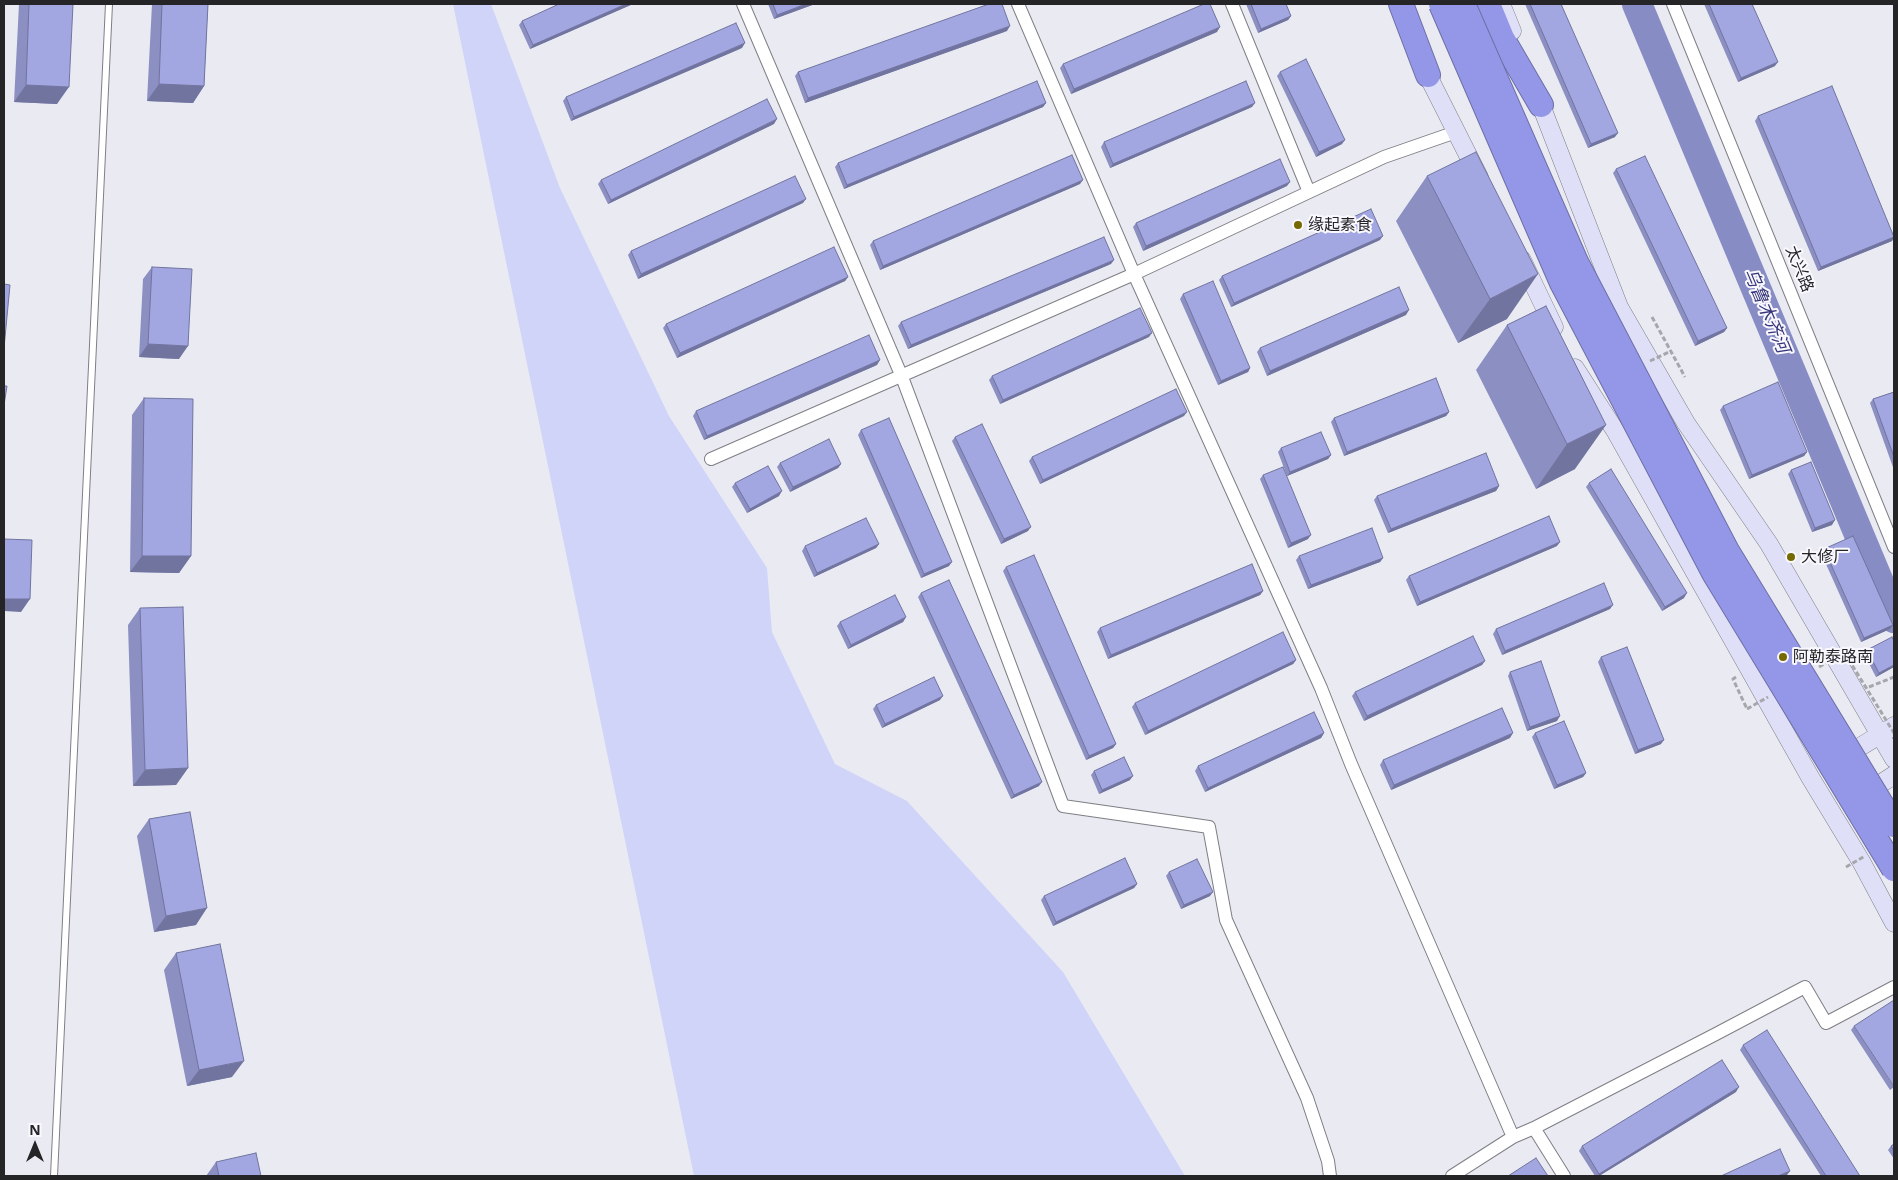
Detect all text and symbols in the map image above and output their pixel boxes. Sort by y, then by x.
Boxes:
place label: 缘起素食 [1308,215,1372,235]
marker: 缘起素食 [1292,219,1304,231]
street label: 太兴路 [1781,243,1817,295]
water label: 乌鲁木齐河 [1738,265,1794,357]
place label: 大修厂 [1801,547,1849,567]
marker: 大修厂 [1785,551,1797,563]
place label: 阿勒泰路南 [1793,647,1873,667]
marker: 阿勒泰路南 [1777,651,1789,663]
north arrow [10,1120,60,1170]
text: N [29,1120,41,1139]

